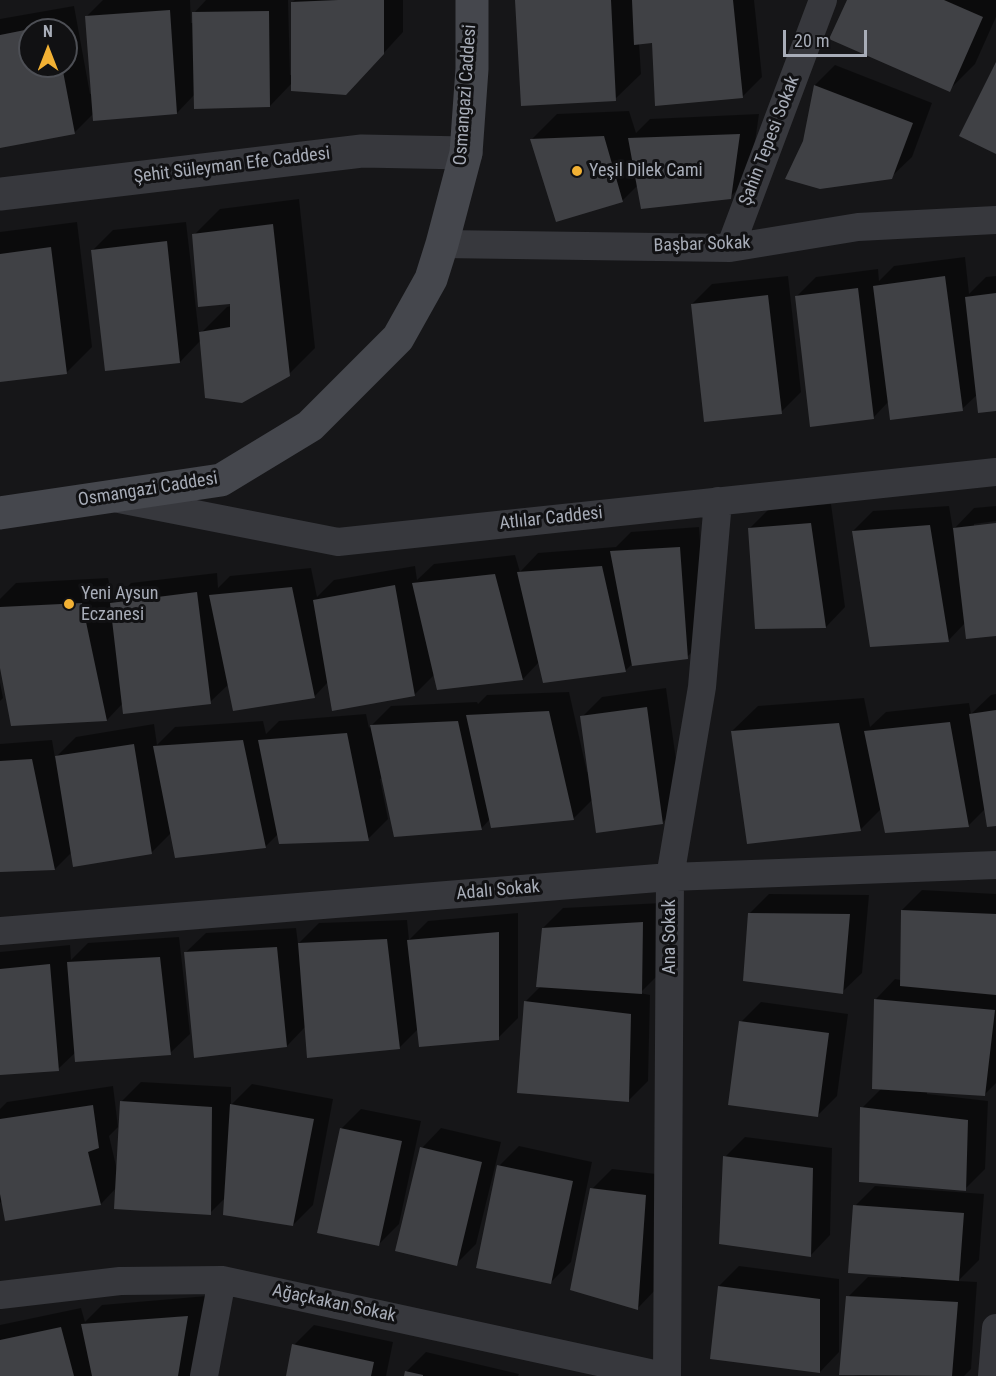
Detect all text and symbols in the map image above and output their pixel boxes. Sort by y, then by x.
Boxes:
north arrow [18,18,78,78]
scale bar [786,18,870,56]
text: N [43,22,53,41]
street label: Osmangazi Caddesi [450,24,482,166]
text: 20 m [794,30,829,51]
street label: Şahin Tepesi Sokak [735,73,805,209]
street label: Şehit Süleyman Efe Caddesi [133,143,331,189]
place label: Yeşil Dilek Cami [589,160,703,182]
marker: Yeşil Dilek Cami [570,164,584,178]
street label: Başbar Sokak [653,233,751,257]
street label: Osmangazi Caddesi [77,468,219,512]
street label: Atlılar Caddesi [498,503,604,535]
place label: Yeni Aysun Eczanesi [81,583,158,626]
marker: Yeni Aysun Eczanesi [62,597,76,611]
street label: Adalı Sokak [455,877,541,905]
street label: Ana Sokak [659,899,681,975]
street label: Ağaçkakan Sokak [270,1280,398,1328]

